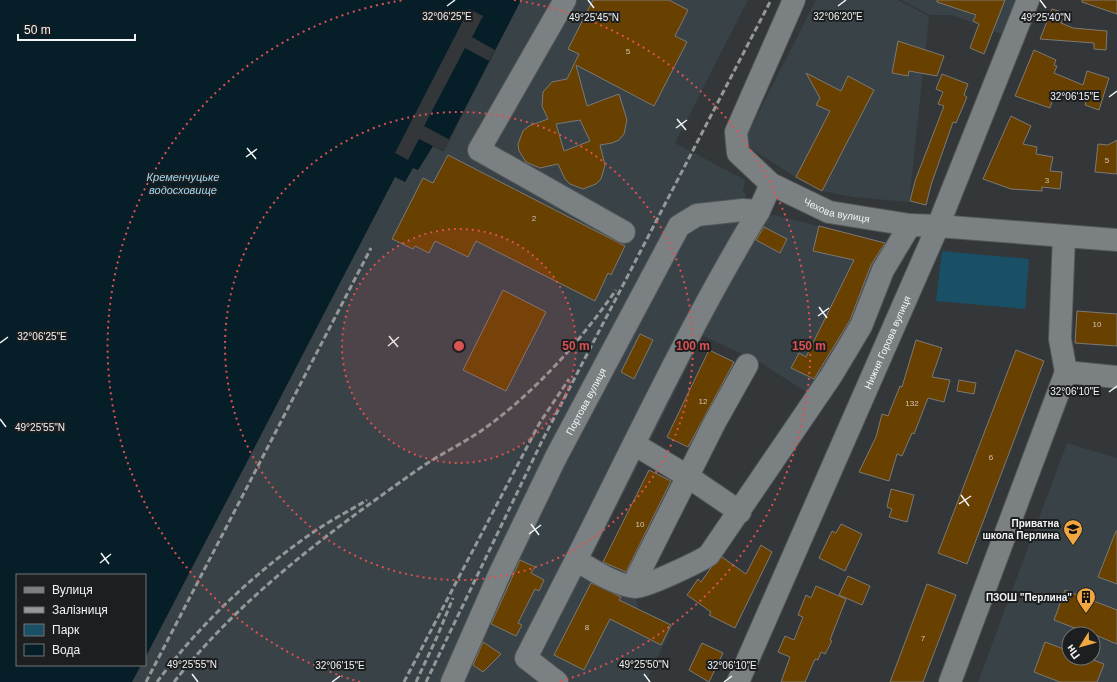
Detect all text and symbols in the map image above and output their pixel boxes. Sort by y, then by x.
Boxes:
text: 32°06'25"E [422,11,472,22]
text: 32°06'20"E [813,11,863,22]
text: 49°25'45"N [569,12,619,23]
text: 49°25'40"N [1021,12,1071,23]
scale bar [18,16,135,42]
text: 50 m [24,23,51,37]
house number: 5 [626,47,631,56]
text: 32°06'15"E [1050,91,1100,102]
house number: 5 [1105,156,1110,165]
water label: Кременчуцьке водосховище [147,171,219,196]
house number: 3 [1045,176,1050,185]
street label: Чехова вулиця [802,195,871,224]
house number: 2 [532,214,537,223]
street label: Нижня Горова вулиця [862,294,912,391]
house number: 10 [1093,320,1102,329]
text: 32°06'25"E [17,331,67,342]
centre of rings [452,339,466,353]
text: 50 m [562,339,590,353]
text: 100 m [676,339,710,353]
text: 150 m [792,339,826,353]
street label: Портова вулиця [563,366,608,437]
text: 32°06'10"E [1050,386,1100,397]
house number: 12 [699,397,708,406]
house number: 132 [905,399,919,408]
text: 49°25'55"N [15,422,65,433]
house number: 6 [989,453,994,462]
place label: Приватна школа Перлина [983,518,1059,541]
school or university icon: Приватна школа Перлина [1062,518,1084,546]
house number: 10 [636,520,645,529]
legend [16,574,146,666]
text: Вулиця [52,583,93,597]
building icon: ПЗОШ "Перлина" [1075,586,1097,614]
place label: ПЗОШ "Перлина" [986,592,1072,603]
text: Залізниця [52,603,108,617]
text: Парк [52,623,80,637]
house number: 8 [585,623,590,632]
north arrow [1061,626,1101,666]
house number: 7 [921,634,926,643]
text: Вода [52,643,80,657]
text: Пн [1064,643,1082,661]
text: 49°25'55"N [167,659,217,670]
text: 49°25'50"N [619,659,669,670]
text: 32°06'15"E [315,660,365,671]
text: 32°06'10"E [707,660,757,671]

